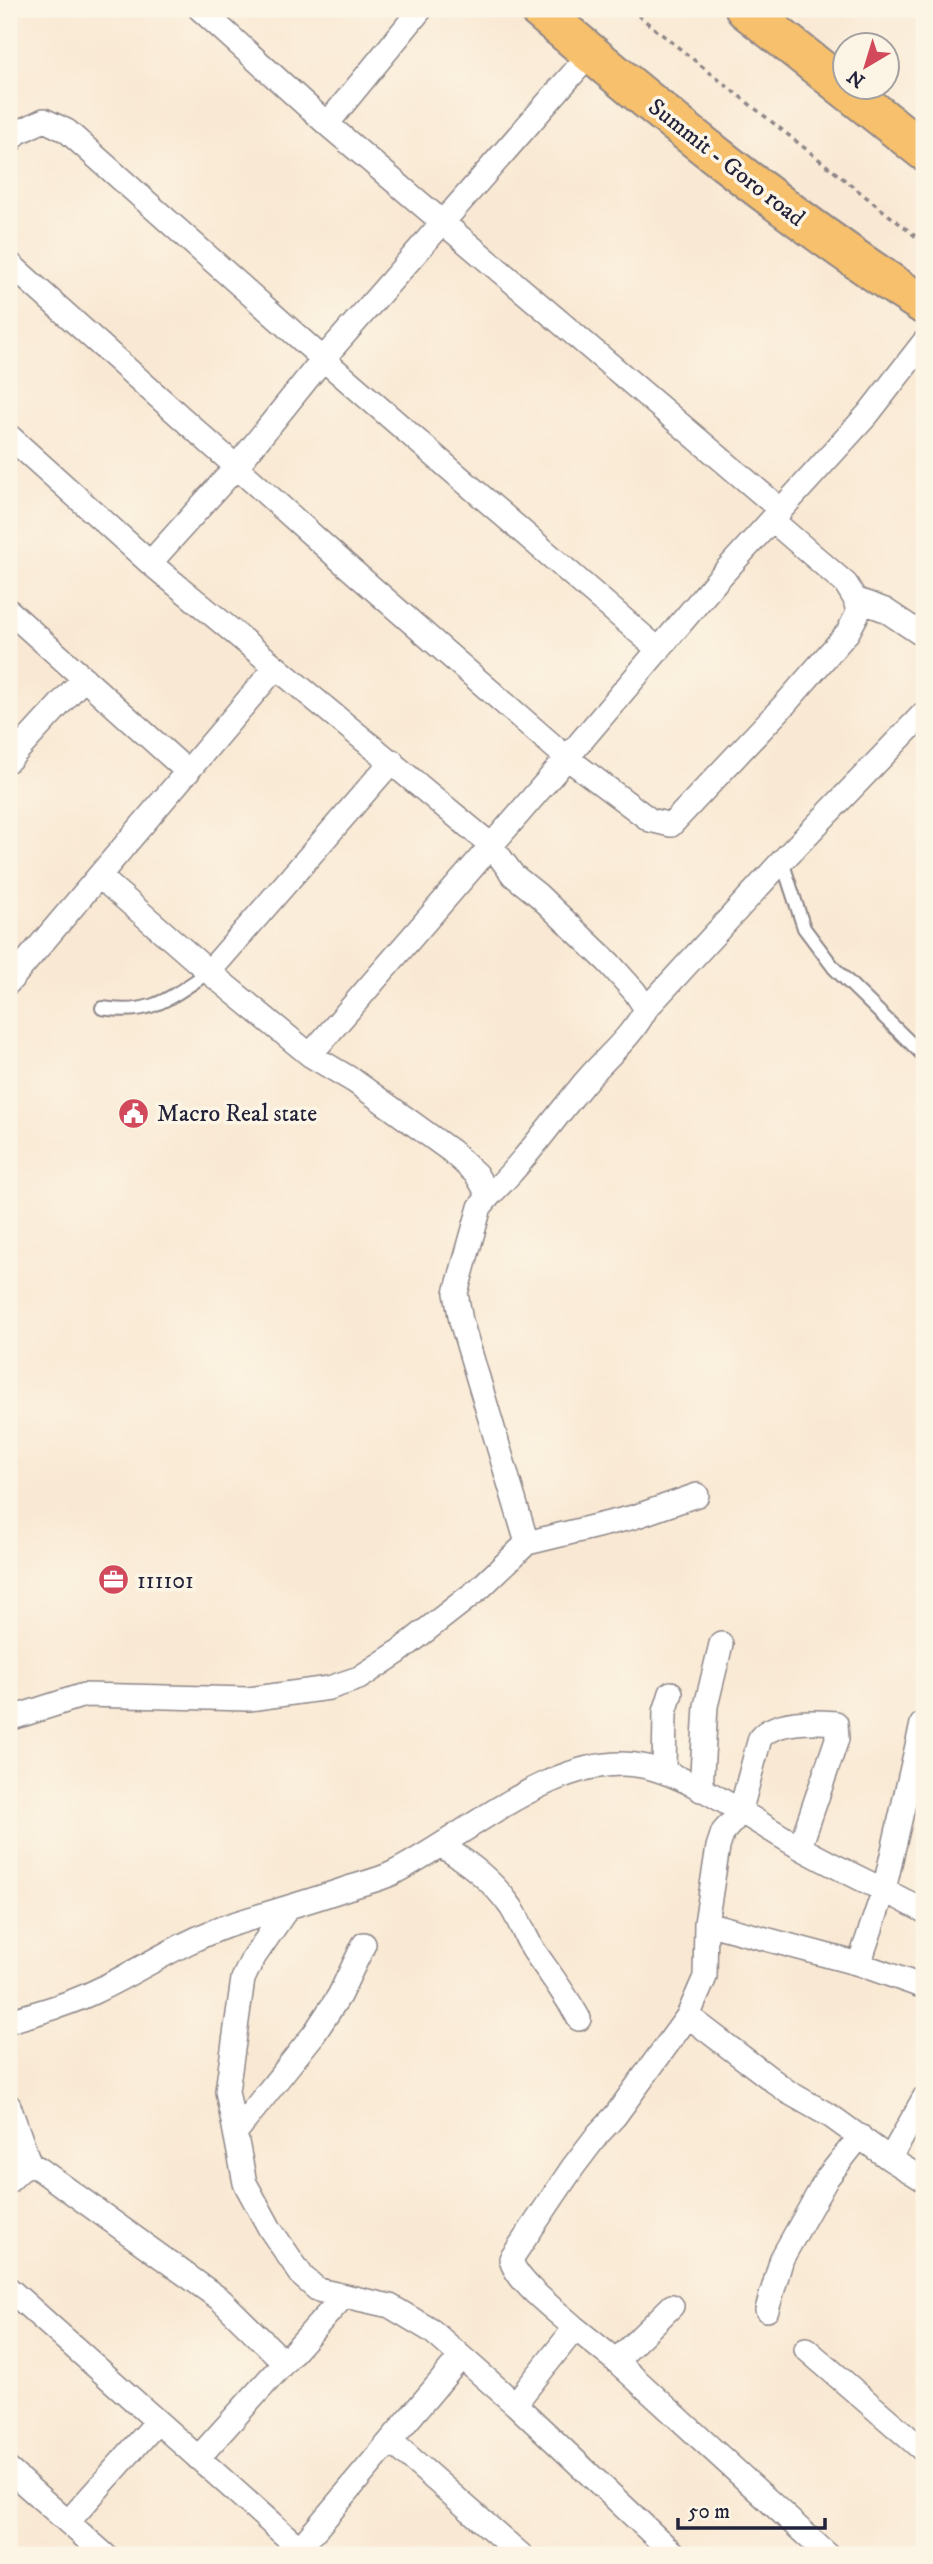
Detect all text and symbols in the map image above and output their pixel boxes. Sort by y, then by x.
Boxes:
north arrow [832,32,902,102]
text: N [843,64,870,92]
street label: Summit - Goro road [642,92,811,233]
public building icon: Macro Real state [117,1096,151,1130]
place label: Macro Real state [157,1099,317,1129]
office icon: 111101 [97,1563,131,1597]
place label: 111101 [137,1566,194,1596]
scale bar [678,2487,824,2531]
text: 50 m [688,2499,730,2525]

